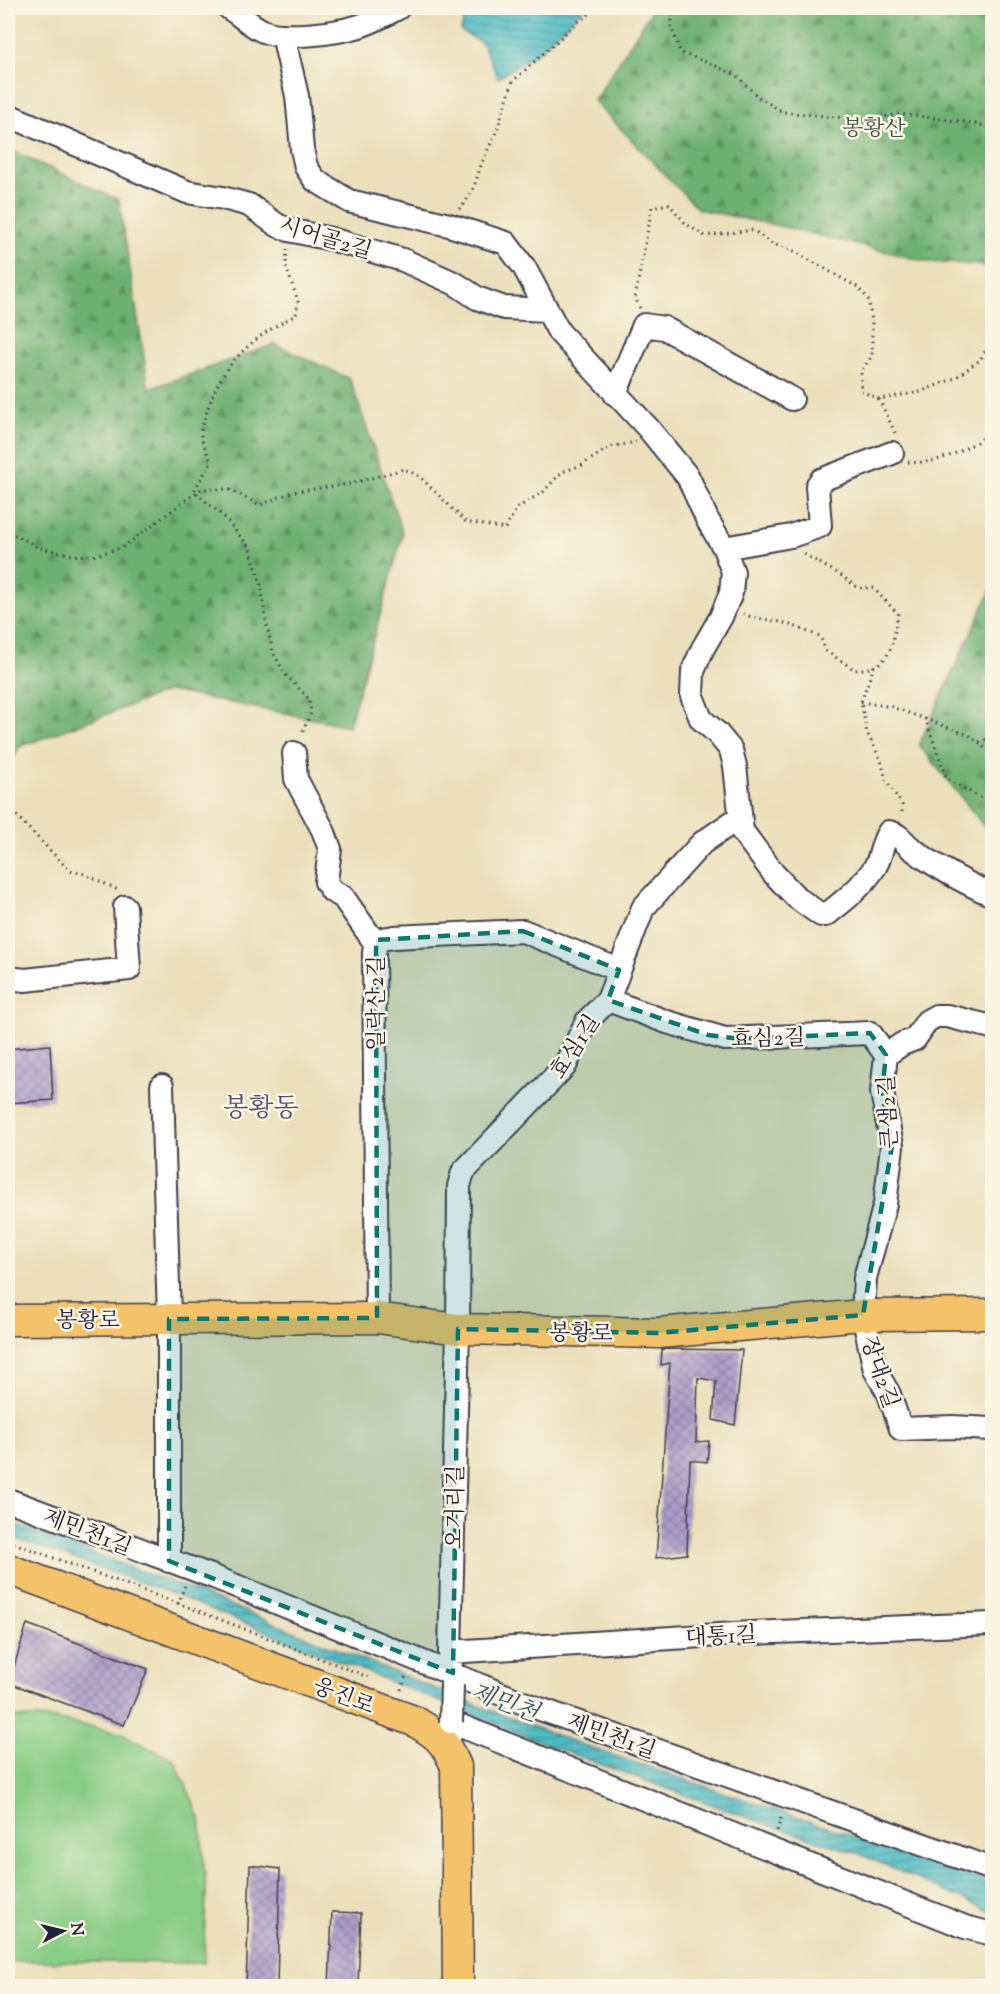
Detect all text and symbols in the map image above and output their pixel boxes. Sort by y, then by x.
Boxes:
park label: 봉황산 [842,114,907,146]
street label: 시어골2길 [275,211,375,269]
street label: 일락산2길 [362,955,394,1051]
street label: 효심1길 [544,1009,609,1086]
street label: 효심2길 [731,1023,805,1057]
street label: 큰샘2길 [872,1074,908,1150]
district label: 봉황동 [223,1091,299,1128]
street label: 봉황로 [56,1306,120,1338]
street label: 봉황로 [549,1318,613,1352]
street label: 장대2길 [851,1333,905,1413]
street label: 오거리길 [440,1464,474,1550]
street label: 제민천1길 [38,1502,136,1565]
street label: 대통1길 [685,1620,758,1656]
street label: 웅진로 [307,1671,378,1724]
water label: 제민천 [466,1676,545,1732]
street label: 제민천1길 [562,1707,660,1769]
north arrow [33,1901,93,1961]
text: N [63,1922,88,1937]

